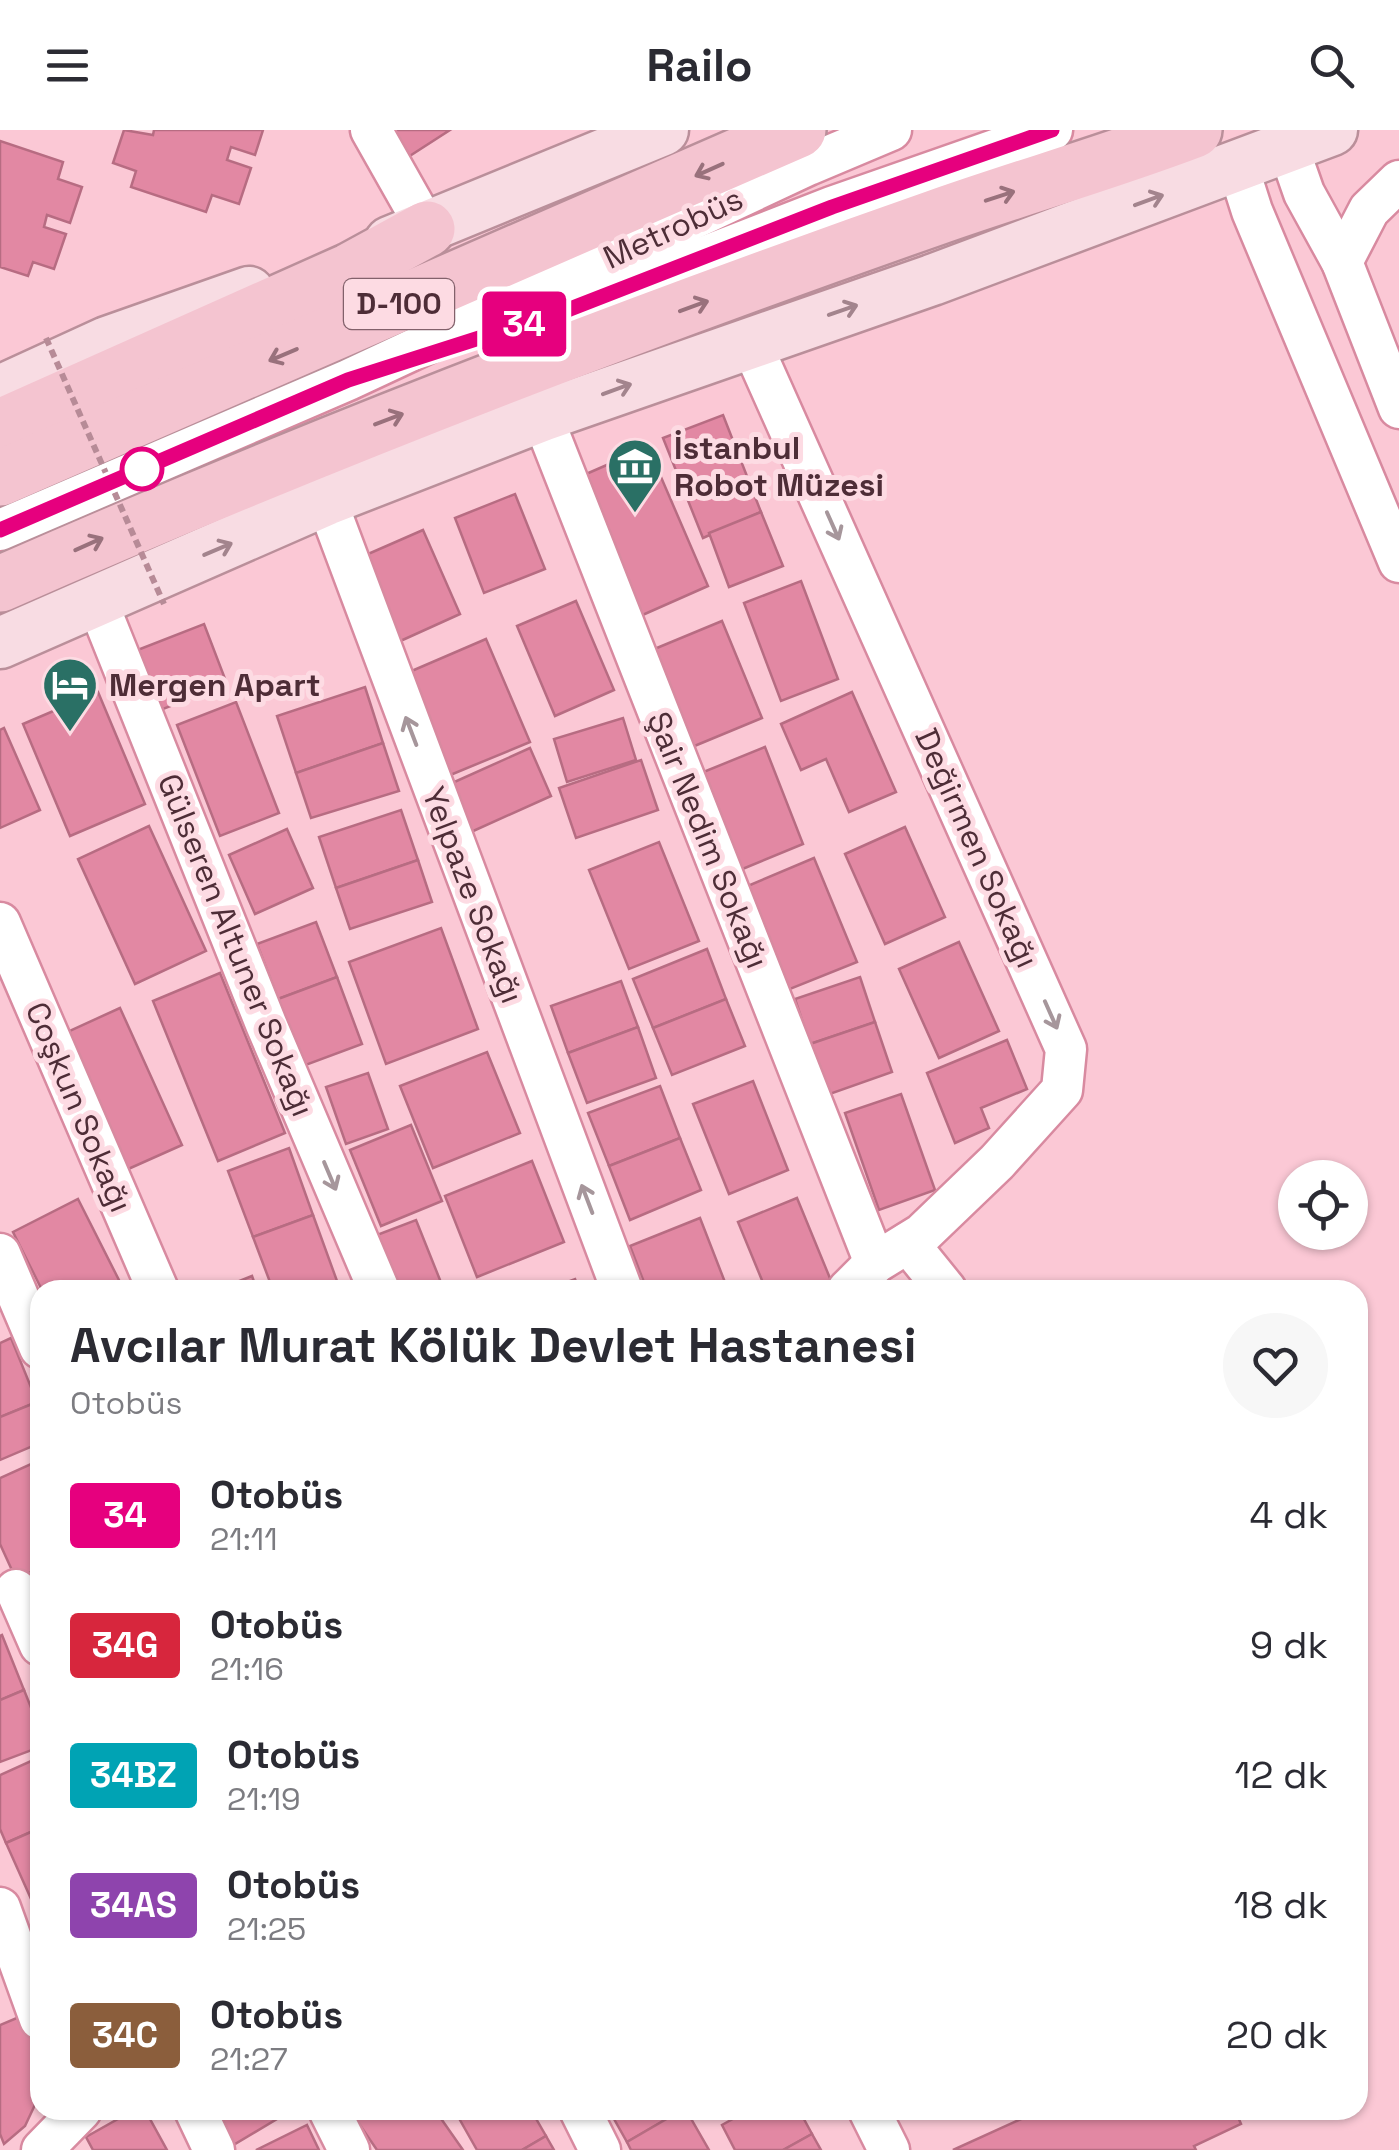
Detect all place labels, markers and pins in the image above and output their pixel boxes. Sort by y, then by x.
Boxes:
place label: İstanbul Robot Müzesi [674,428,884,505]
museum icon: İstanbul Robot Müzesi [605,436,665,515]
unlabelled marker [121,448,163,490]
hotel icon: Mergen Apart [40,655,100,734]
place label: Mergen Apart [109,665,321,705]

